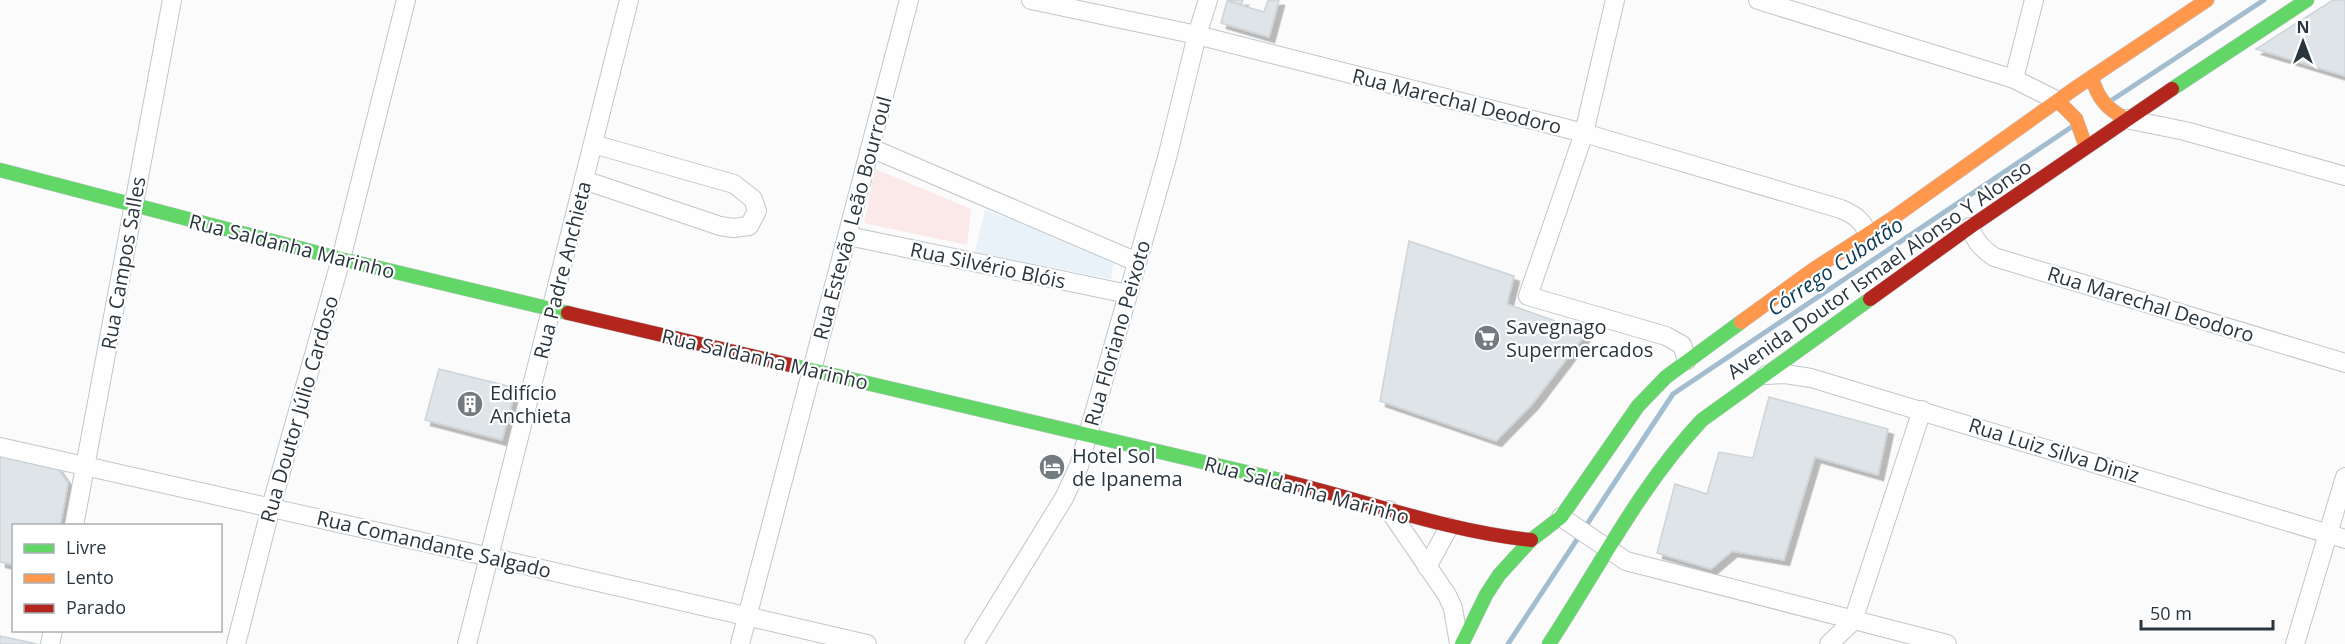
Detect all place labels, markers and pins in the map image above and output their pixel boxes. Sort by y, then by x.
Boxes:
place label: Savegnago Supermercados [1506,313,1653,363]
supermarket icon: Savegnago Supermercados [1472,323,1502,353]
place label: Edifício Anchieta [490,379,571,429]
building icon: Edifício Anchieta [455,389,485,419]
place label: Hotel Sol de Ipanema [1072,442,1183,492]
hotel icon: Hotel Sol de Ipanema [1037,452,1067,482]

